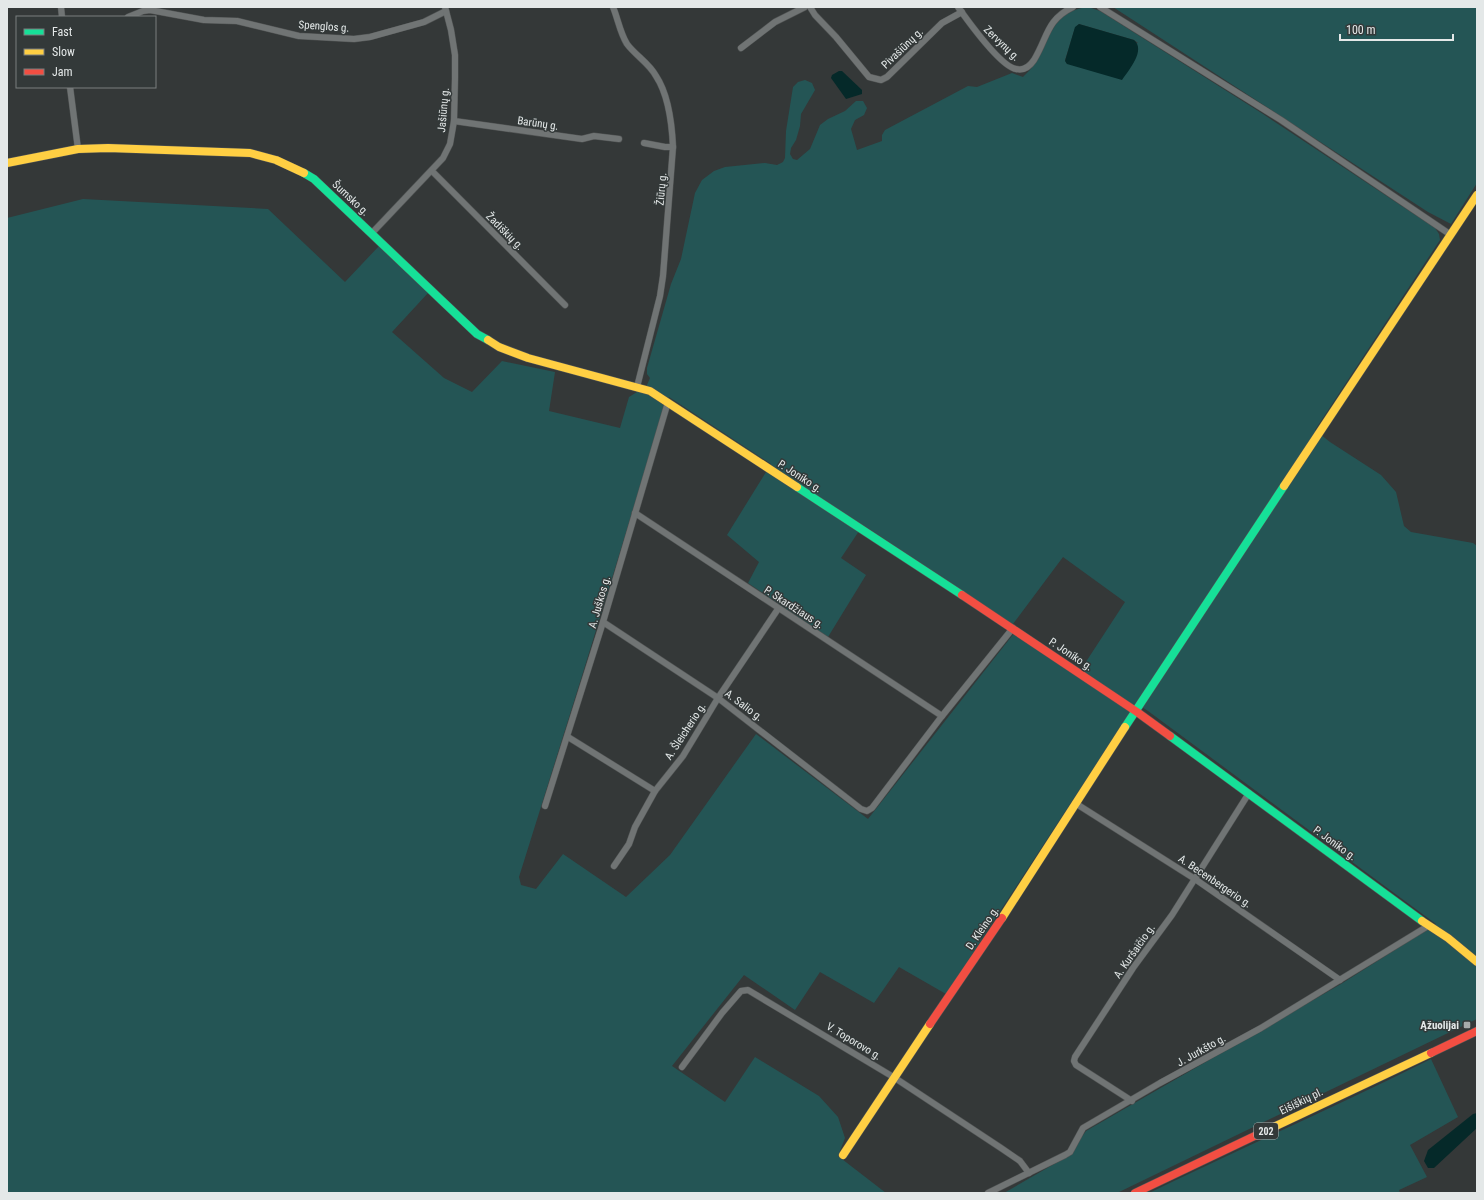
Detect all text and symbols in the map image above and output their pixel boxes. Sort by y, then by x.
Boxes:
legend [16,16,156,88]
scale bar [1340,16,1453,42]
street label: Spenglos g. [298,18,350,35]
street label: Zervynų g. [981,23,1022,64]
text: 100 m [1346,23,1376,37]
text: Fast [52,25,73,39]
street label: Pivašiūnų g. [879,25,926,71]
text: Slow [52,45,75,59]
text: Jam [52,65,73,79]
street label: Jašiūnų g. [435,87,452,133]
street label: Barūnų g. [517,114,559,133]
street label: Žiūrų g. [654,172,669,206]
street label: Šumsko g. [330,178,372,219]
street label: Žadiškių g. [483,210,526,253]
street label: P. Joniko g. [775,457,824,495]
street label: A. Juškos g. [586,574,613,630]
street label: P. Skardžiaus g. [762,583,826,632]
street label: P. Joniko g. [1046,635,1095,674]
street label: A. Salio g. [722,687,765,724]
street label: A. Šleicherio g. [662,700,709,762]
street label: P. Joniko g. [1311,824,1359,863]
street label: A. Becenbergerio g. [1176,852,1254,911]
street label: D. Kleino g. [963,904,1002,952]
street label: A. Kuršaičio g. [1111,922,1158,981]
place label: Ąžuolijai [1420,1019,1459,1032]
street label: V. Toporovo g. [824,1020,884,1063]
marker: Ąžuolijai [1462,1020,1472,1030]
street label: J. Jurkšto g. [1174,1032,1228,1069]
street label: Eišiškių pl. [1277,1085,1325,1118]
road number: 202 [1254,1123,1278,1139]

